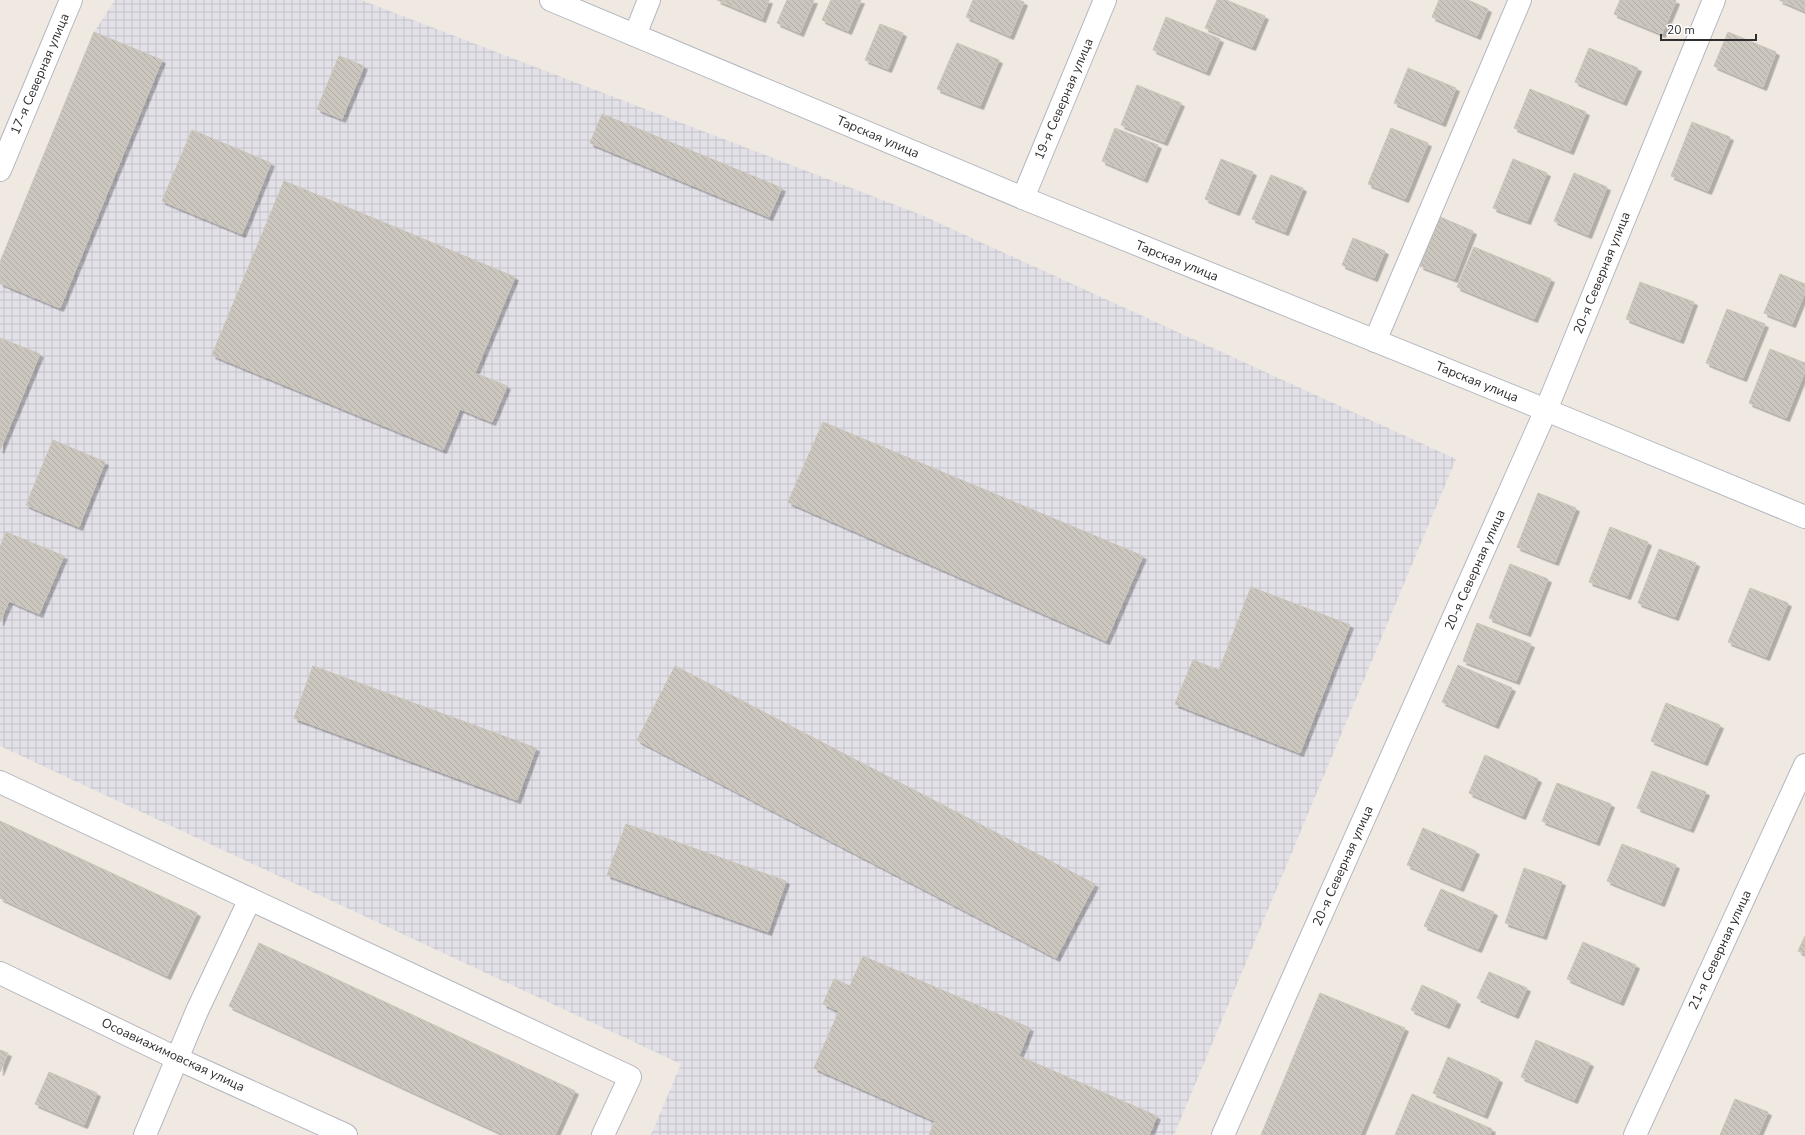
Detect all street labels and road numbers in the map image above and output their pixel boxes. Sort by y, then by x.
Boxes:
street label: 17-я Северная улица [6,11,74,137]
street label: 19-я Северная улица [1030,36,1098,162]
street label: Тарская улица [834,111,922,163]
street label: 20-я Северная улица [1569,209,1635,337]
street label: Тарская улица [1133,236,1221,286]
street label: Тарская улица [1433,357,1521,407]
street label: 20-я Северная улица [1440,507,1510,633]
street label: 20-я Северная улица [1308,803,1378,929]
street label: 21-я Северная улица [1684,887,1756,1013]
street label: Осоавиахимовская улица [98,1014,248,1096]

